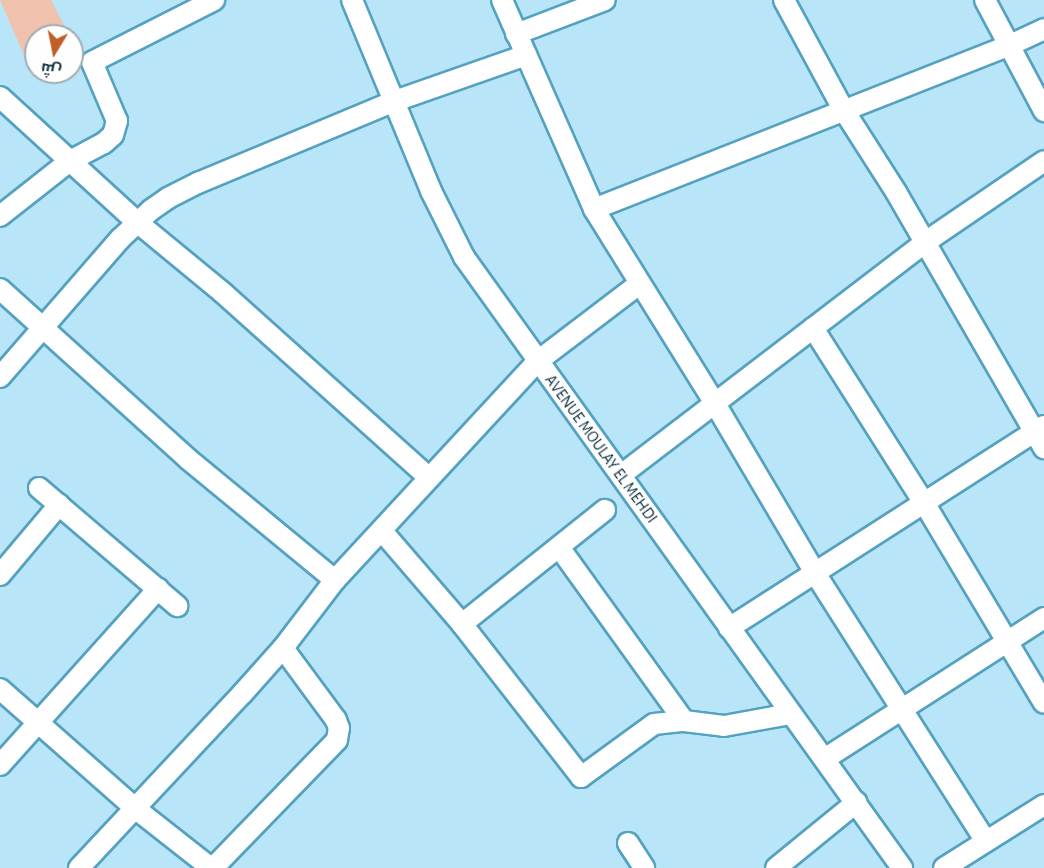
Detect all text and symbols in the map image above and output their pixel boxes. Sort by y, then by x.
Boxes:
north arrow [24,24,84,84]
text: ش [40,60,63,79]
street label: AVENUE MOULAY EL MEHDI [541,371,661,527]

